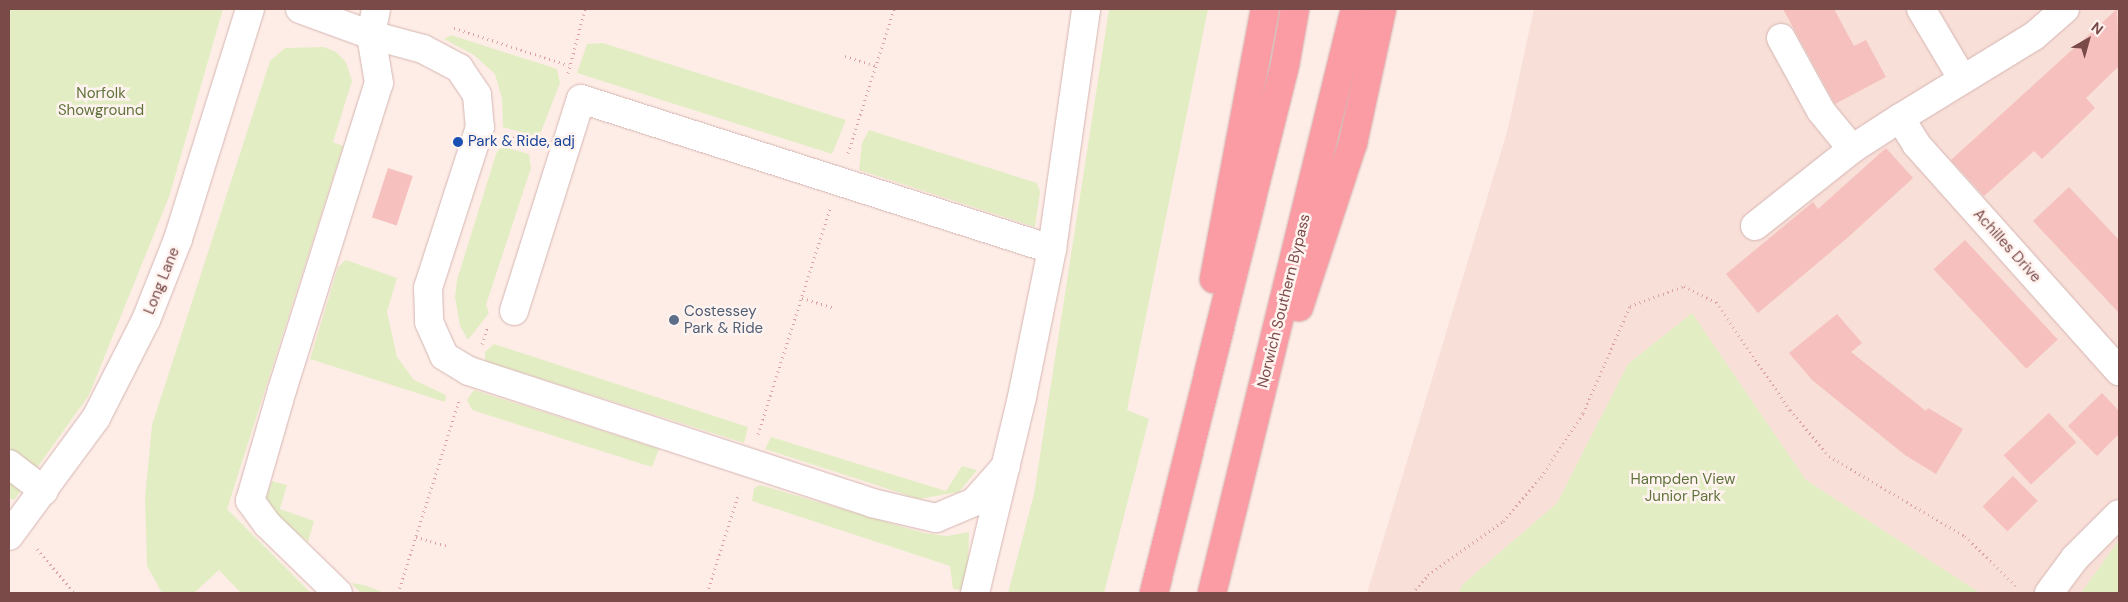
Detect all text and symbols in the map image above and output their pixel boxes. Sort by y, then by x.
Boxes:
north arrow [2063,15,2113,65]
text: N [2088,18,2107,38]
park label: Norfolk Showground [58,84,144,119]
place label: Park & Ride, adj [468,133,575,151]
marker: Park & Ride, adj [452,136,464,148]
street label: Achilles Drive [1969,206,2045,286]
street label: Norwich Southern Bypass [1254,212,1314,390]
street label: Long Lane [140,245,184,317]
place label: Costessey Park & Ride [684,302,763,337]
marker: Costessey Park & Ride [668,314,680,326]
park label: Hampden View Junior Park [1631,470,1735,505]

